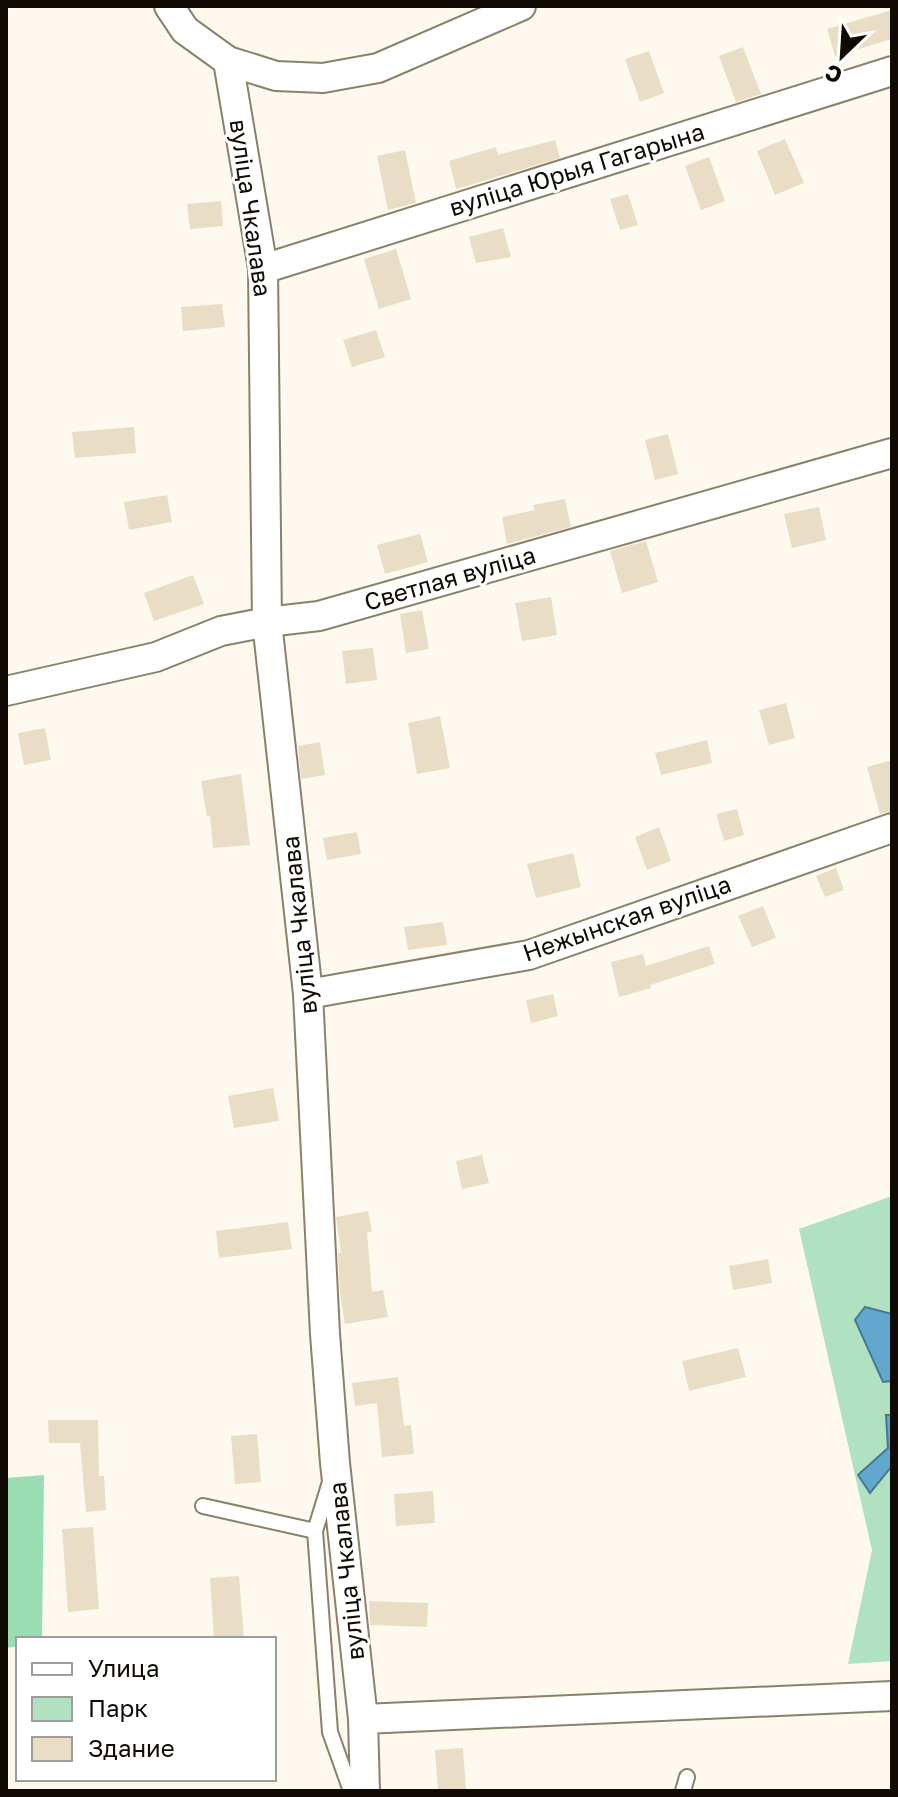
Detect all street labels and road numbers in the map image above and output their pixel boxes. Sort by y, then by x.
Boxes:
street label: вуліца Юрыя Гагарына [446,116,708,221]
street label: вуліца Чкалава [225,117,278,299]
street label: Светлая вуліца [361,539,539,616]
street label: вуліца Чкалава [275,835,322,1016]
street label: Нежынская вуліца [519,868,734,967]
street label: вуліца Чкалава [322,1481,369,1662]

